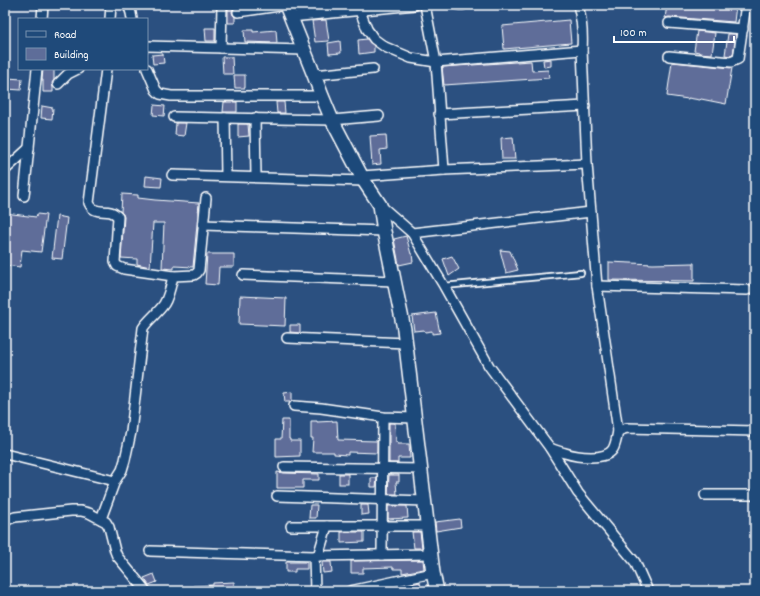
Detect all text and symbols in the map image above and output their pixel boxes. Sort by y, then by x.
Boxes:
legend [18,18,148,70]
scale bar [614,18,734,44]
text: 100 m [620,25,647,42]
text: Road [54,27,76,44]
text: Building [54,47,89,64]

